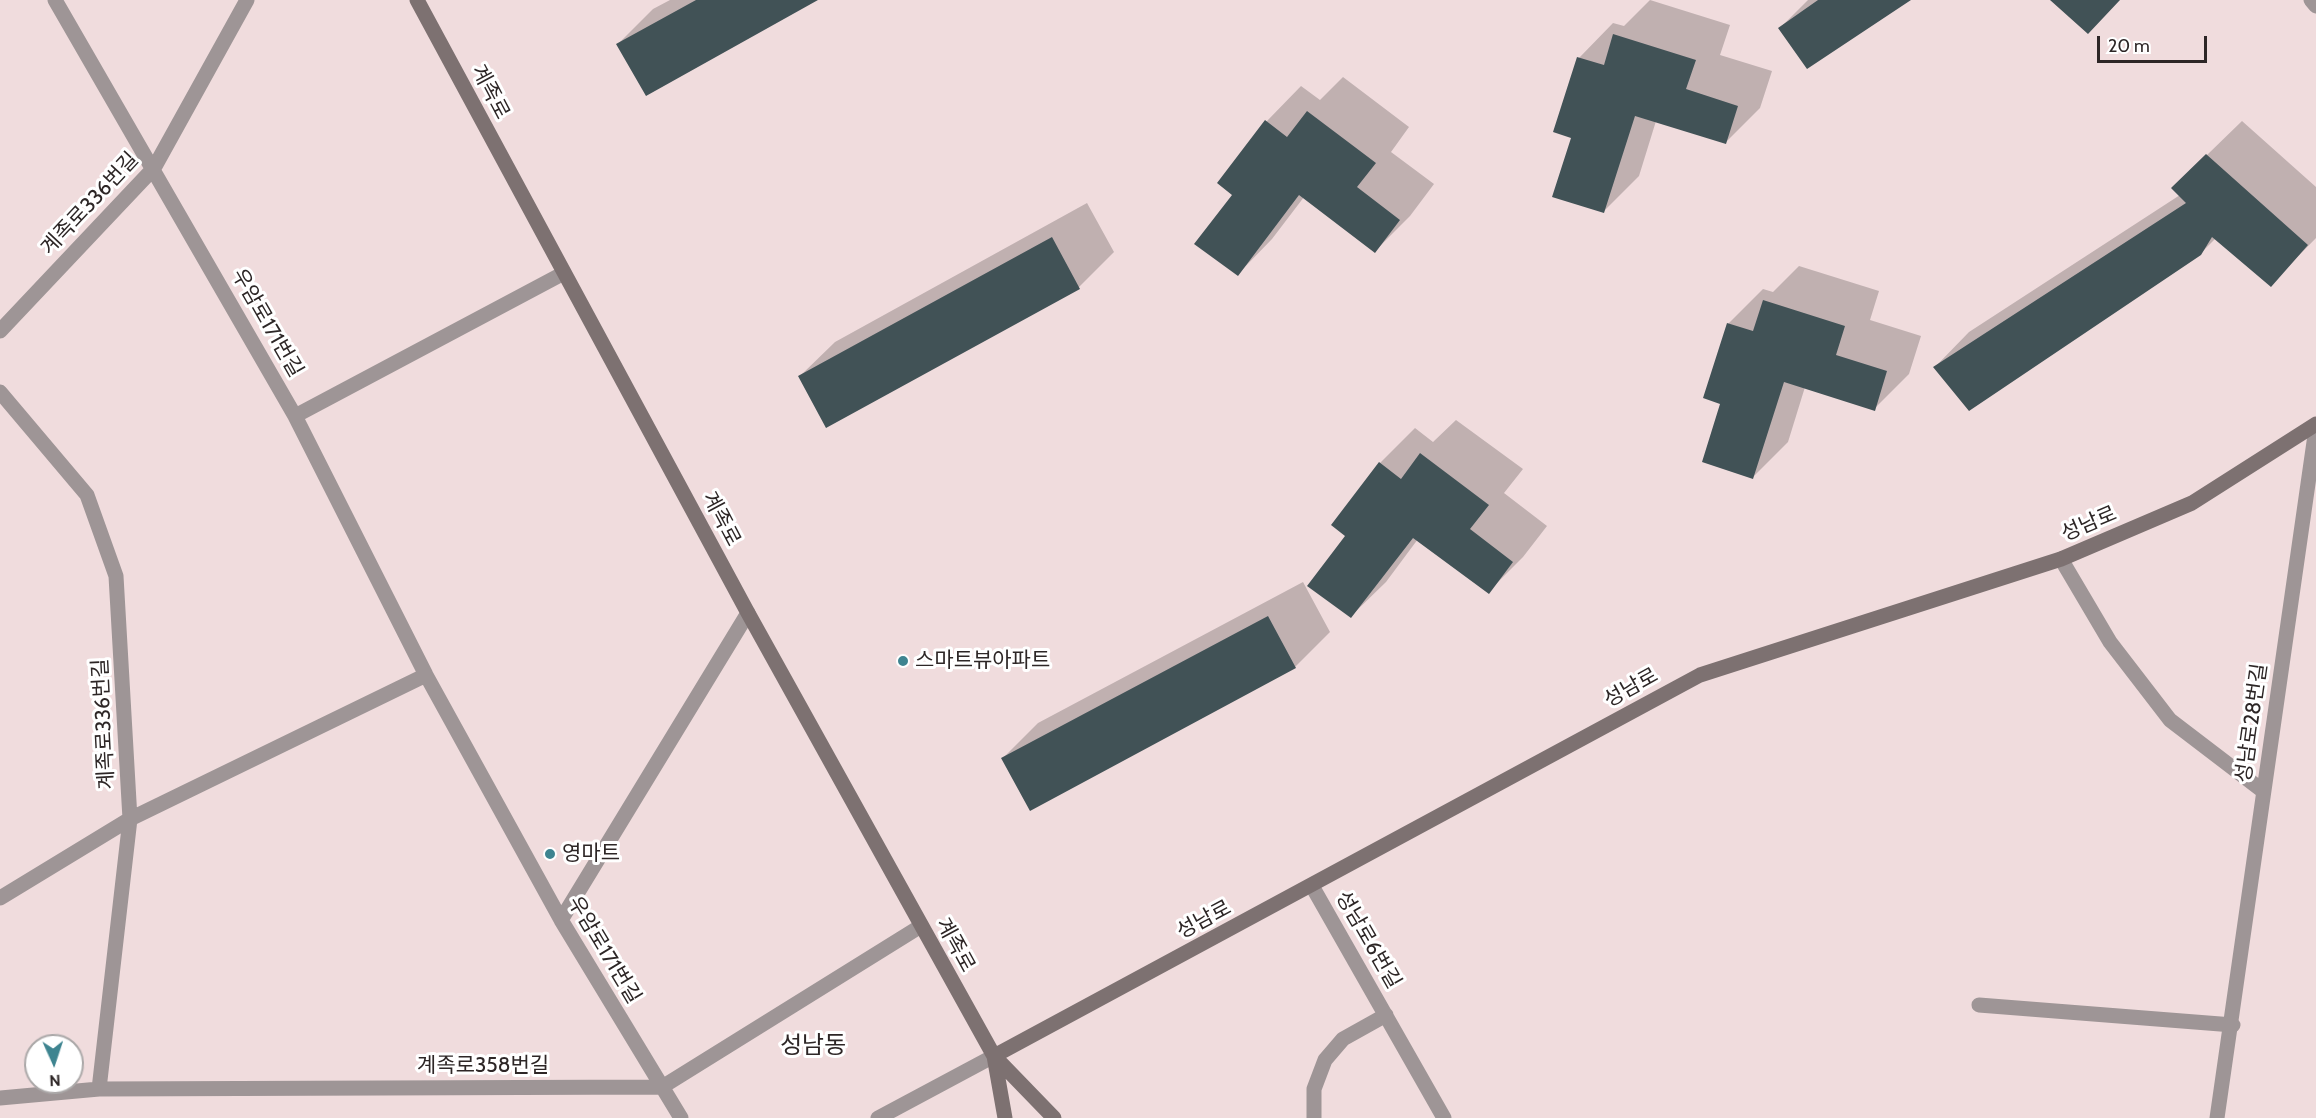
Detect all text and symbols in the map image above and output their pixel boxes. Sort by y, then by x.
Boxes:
scale bar [2100,24,2210,62]
text: 20 m [2108,35,2150,57]
street label: 계족로 [465,60,515,124]
street label: 계족로336번길 [36,147,144,261]
street label: 우암로171번길 [226,264,308,382]
street label: 계족로 [696,487,746,551]
street label: 성남로 [2057,501,2121,547]
place label: 스마트뷰아파트 [915,648,1050,674]
marker: 스마트뷰아파트 [896,654,910,668]
street label: 계족로336번길 [88,658,120,790]
street label: 성남로28번길 [2231,662,2273,784]
street label: 성남로 [1600,663,1662,713]
place label: 영마트 [562,841,620,867]
marker: 영마트 [543,847,557,861]
street label: 성남로6번길 [1330,887,1406,993]
street label: 우암로171번길 [562,892,646,1008]
street label: 성남로 [1172,895,1236,945]
street label: 계족로 [930,914,980,976]
district label: 성남동 [780,1032,846,1060]
north arrow [24,1034,84,1094]
street label: 계족로358번길 [417,1053,549,1079]
text: N [49,1071,61,1090]

